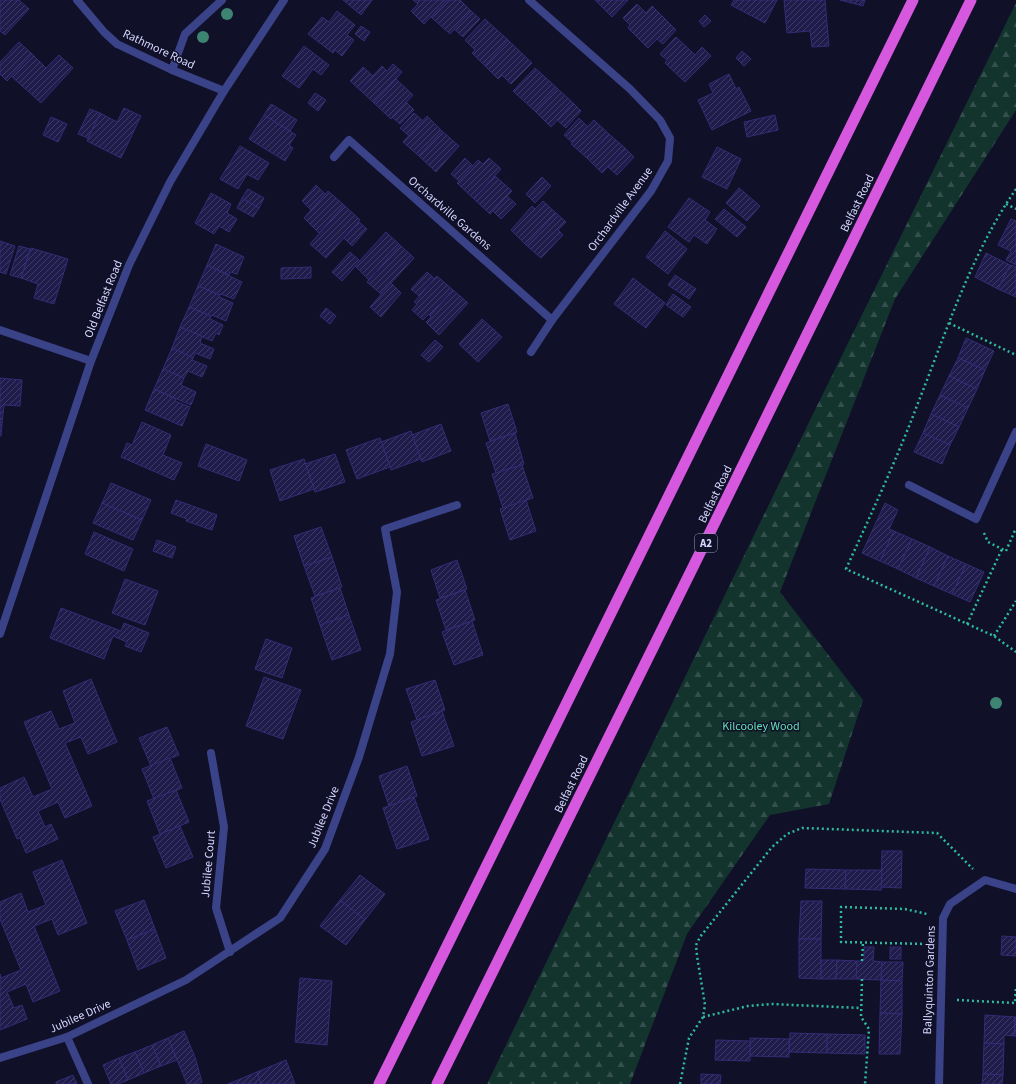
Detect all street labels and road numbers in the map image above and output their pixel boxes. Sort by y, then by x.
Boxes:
street label: Rathmore Road [120,25,198,74]
street label: Orchardville Avenue [584,163,657,255]
street label: Belfast Road [836,171,879,235]
street label: Orchardville Gardens [404,172,495,254]
street label: Old Belfast Road [80,258,127,341]
street label: Belfast Road [694,462,737,526]
road number: A2 [695,534,717,552]
street label: Belfast Road [550,752,593,816]
street label: Jubilee Drive [303,784,344,851]
street label: Jubilee Court [197,830,220,898]
street label: Ballyquinton Gardens [919,925,940,1035]
street label: Jubilee Drive [47,995,113,1037]

